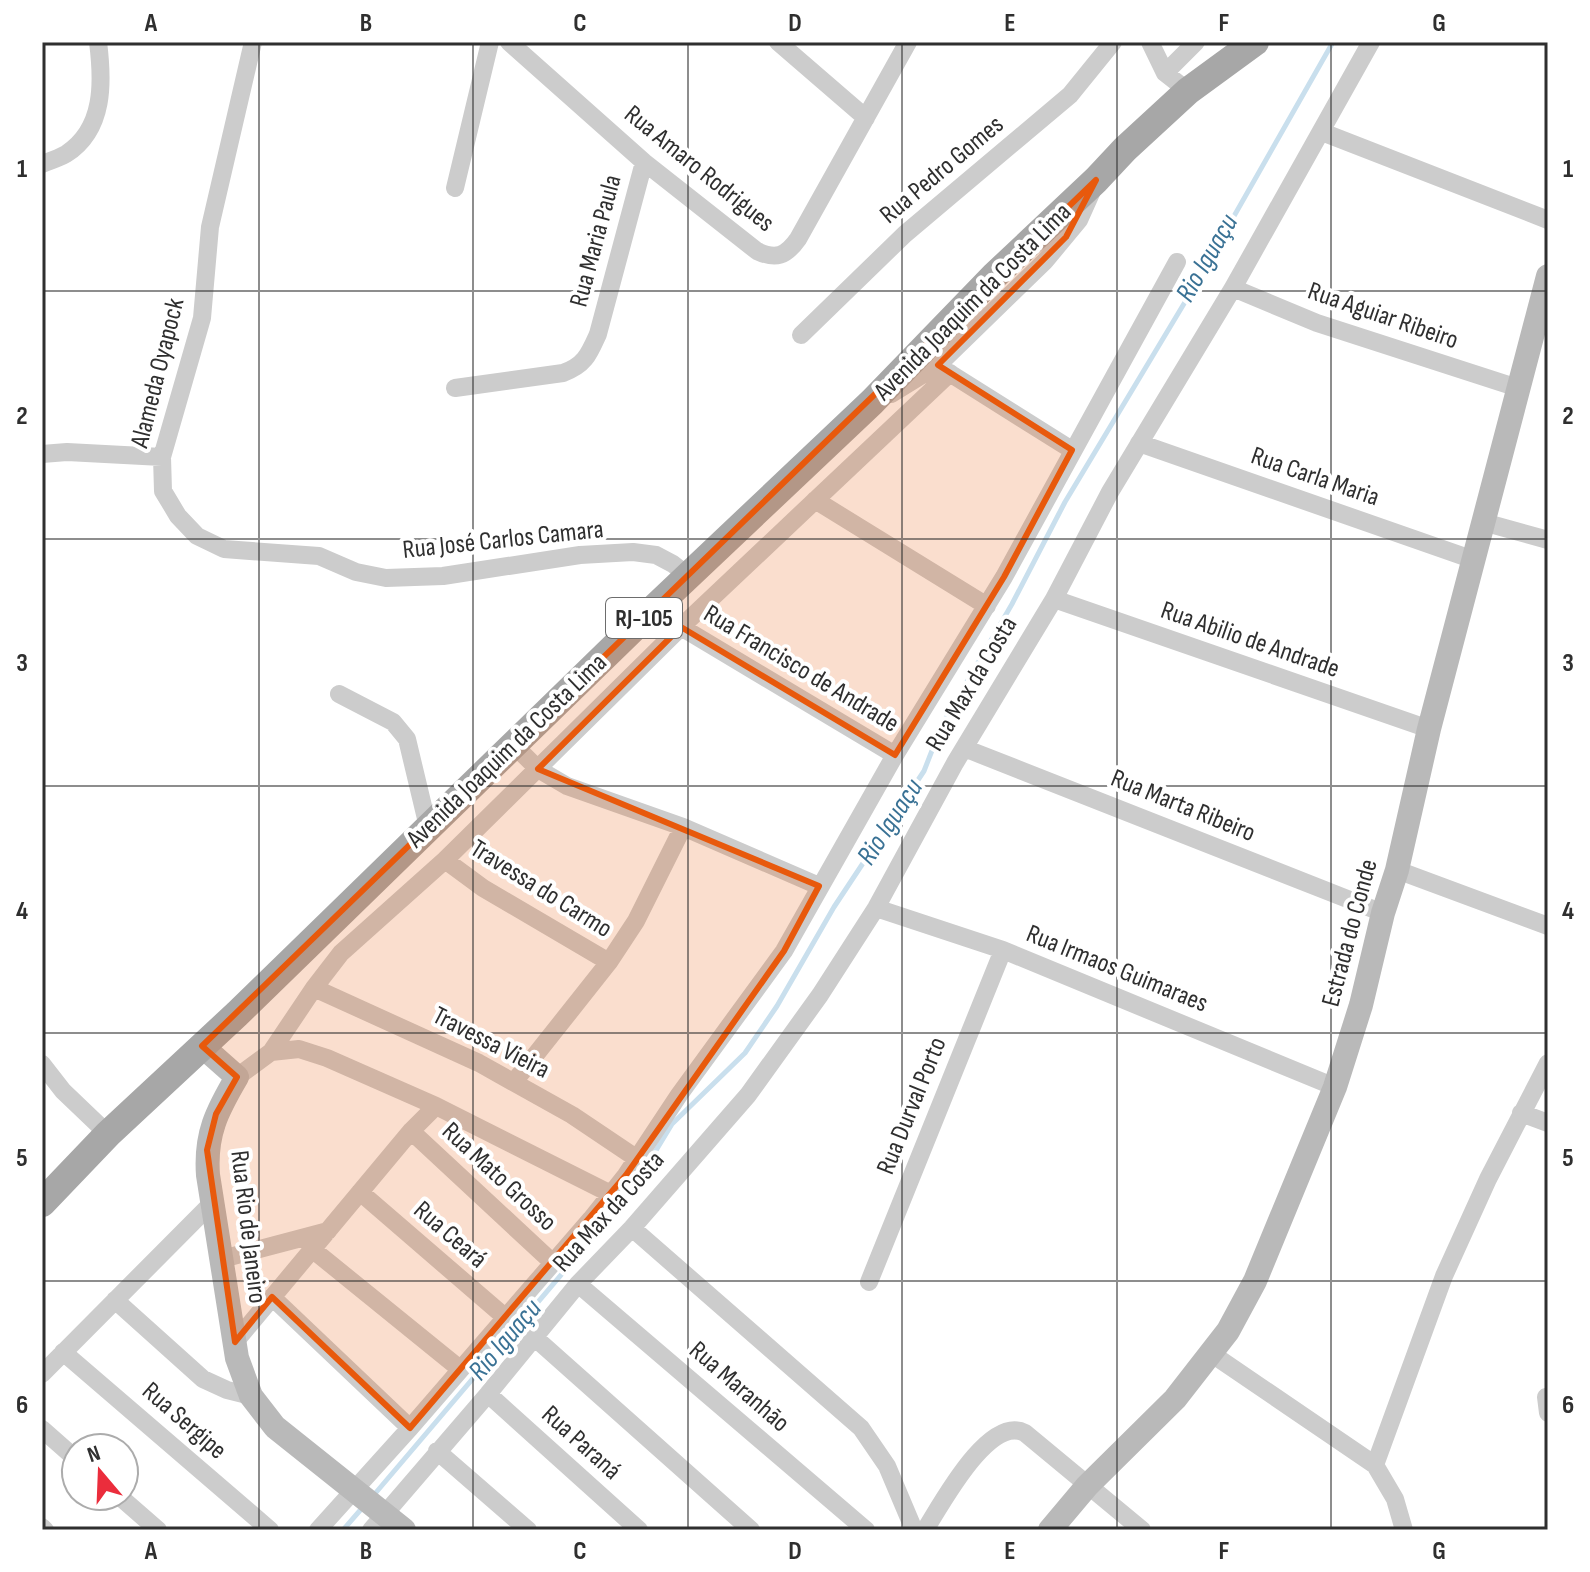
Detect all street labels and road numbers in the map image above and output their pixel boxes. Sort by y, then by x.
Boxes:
street label: Rua Amaro Rodrigues [618,99,780,239]
street label: Rua Pedro Gomes [874,109,1010,231]
street label: Rua Maria Paula [564,172,628,310]
street label: Avenida Joaquim da Costa Lima [867,197,1078,408]
street label: Rua Aguiar Ribeiro [1304,276,1462,356]
street label: Alameda Oyapock [124,295,192,452]
street label: Rua Carla Maria [1247,441,1383,513]
street label: Rua José Carlos Camara [401,514,605,566]
street label: Rua Abilio de Andrade [1157,595,1343,685]
road number: RJ-105 [606,598,682,638]
street label: Rua Francisco de Andrade [698,598,904,740]
street label: Rua Max da Costa [920,611,1024,757]
street label: Avenida Joaquim da Costa Lima [400,647,613,855]
street label: Rua Marta Ribeiro [1106,763,1260,849]
street label: Travessa do Carmo [464,833,618,945]
street label: Estrada do Conde [1315,856,1385,1010]
street label: Rua Irmaos Guimaraes [1022,918,1212,1020]
street label: Travessa Vieira [427,1000,555,1086]
street label: Rua Durval Porto [870,1033,954,1179]
street label: Rua Mato Grosso [435,1116,563,1238]
street label: Rua Max da Costa [547,1145,671,1279]
street label: Rua Rio de Janeiro [223,1149,273,1305]
street label: Rua Ceará [407,1195,493,1275]
street label: Rua Maranhão [683,1335,795,1439]
street label: Rua Sergipe [135,1376,233,1466]
street label: Rua Paraná [535,1399,627,1487]

